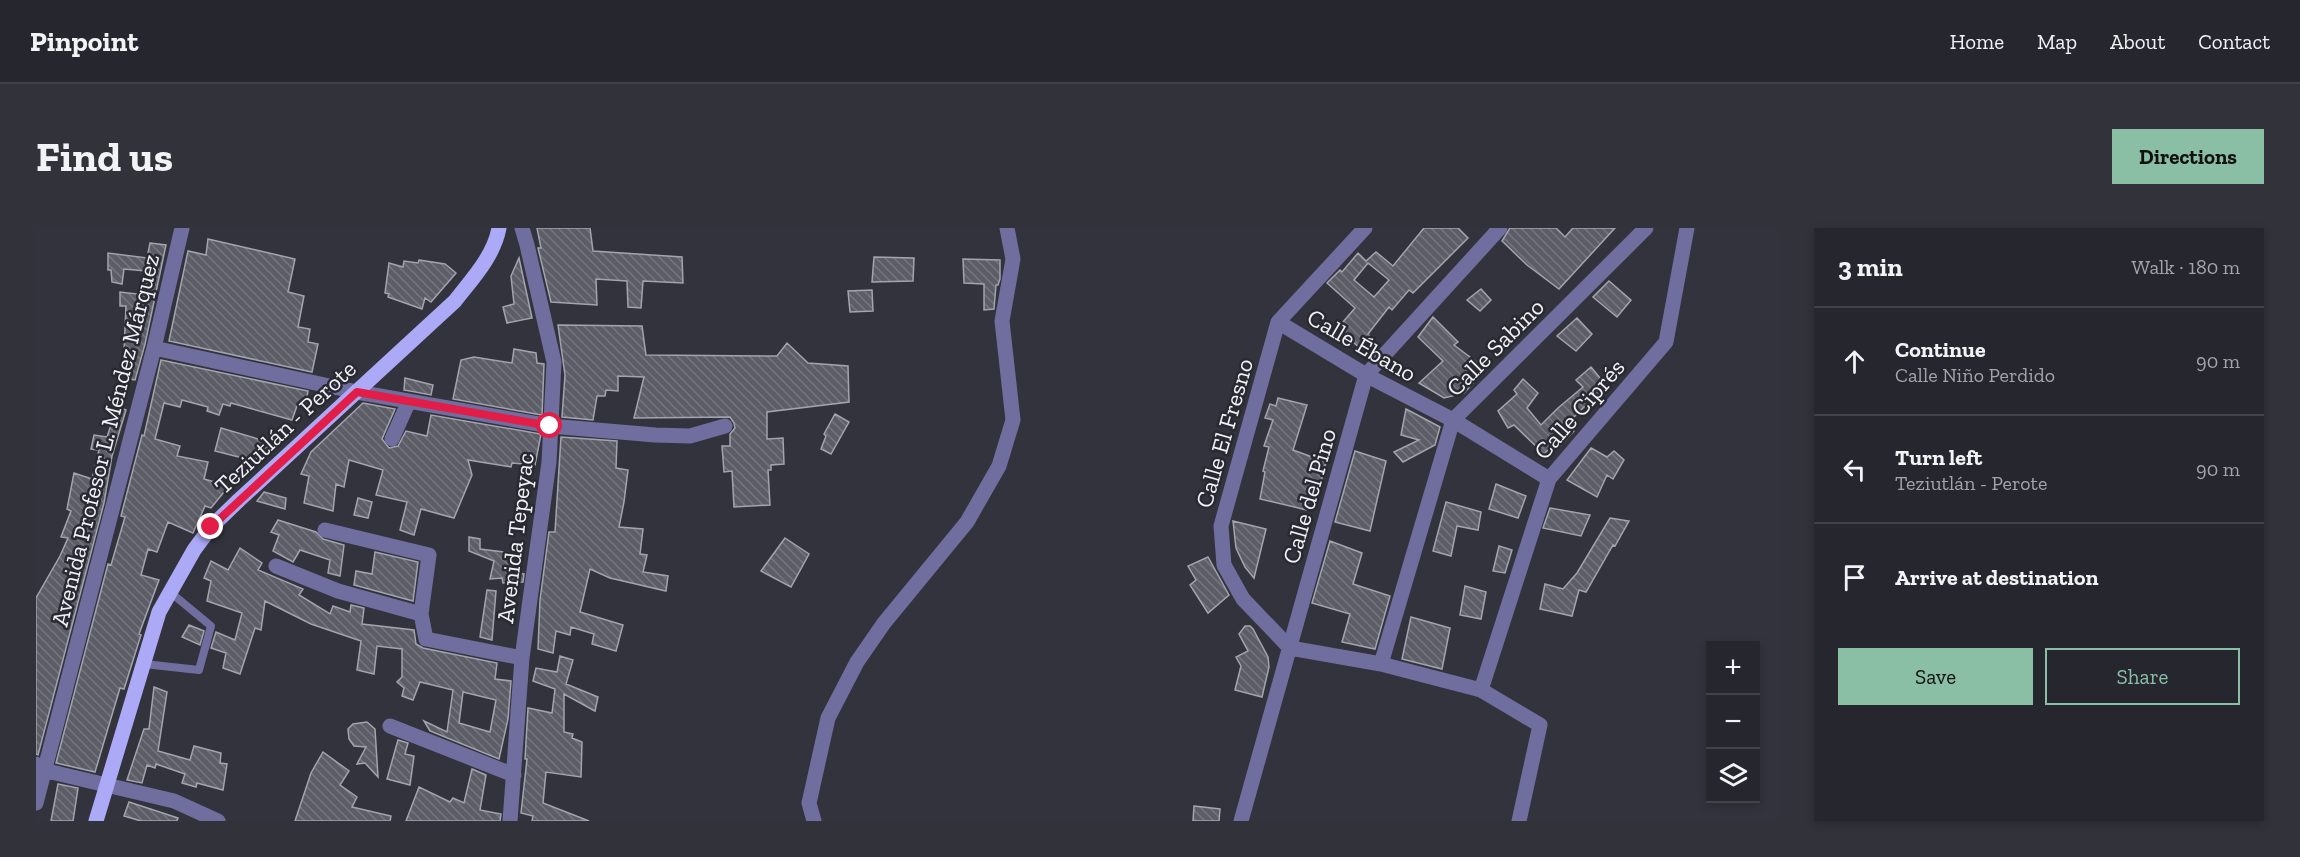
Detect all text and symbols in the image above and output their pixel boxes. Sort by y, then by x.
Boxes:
text: Pinpoint [30,25,138,58]
text: Home [1950,29,2004,54]
text: Map [2037,29,2077,54]
text: About [2110,29,2165,54]
text: Contact [2198,29,2270,54]
button: Directions [2112,129,2264,184]
text: Find us [36,131,173,182]
street label: Avenida Profesor L. Méndez Márquez [45,251,165,629]
text: 3 min [1838,251,1903,283]
text: Walk · 180 m [2132,255,2240,279]
street label: Calle Sabino [1440,292,1550,402]
street label: Calle Ébano [1302,302,1422,388]
text: Continue [1895,336,1986,363]
icon: ahead [1838,345,1871,378]
text: 90 m [2196,349,2240,373]
street label: Calle Ciprés [1527,353,1631,465]
street label: Teziutlán - Perote [208,354,362,500]
street label: Calle El Fresno [1189,355,1259,511]
text: Calle Niño Perdido [1895,363,2055,387]
route start [536,412,562,438]
street label: Calle del Pino [1276,425,1342,567]
text: Turn left [1895,444,1982,471]
street label: Avenida Tepeyac [490,451,540,625]
icon: left [1838,453,1871,486]
text: 90 m [2196,457,2240,481]
text: Teziutlán - Perote [1895,471,2047,495]
route end [197,513,223,539]
icon: arrive [1838,561,1871,594]
text: Arrive at destination [1895,564,2098,591]
map controls [1706,641,1760,803]
button: + [1706,641,1760,695]
button: Save [1838,648,2033,705]
button: Share [2045,648,2240,705]
button: − [1706,695,1760,749]
button: layers [1706,749,1760,803]

